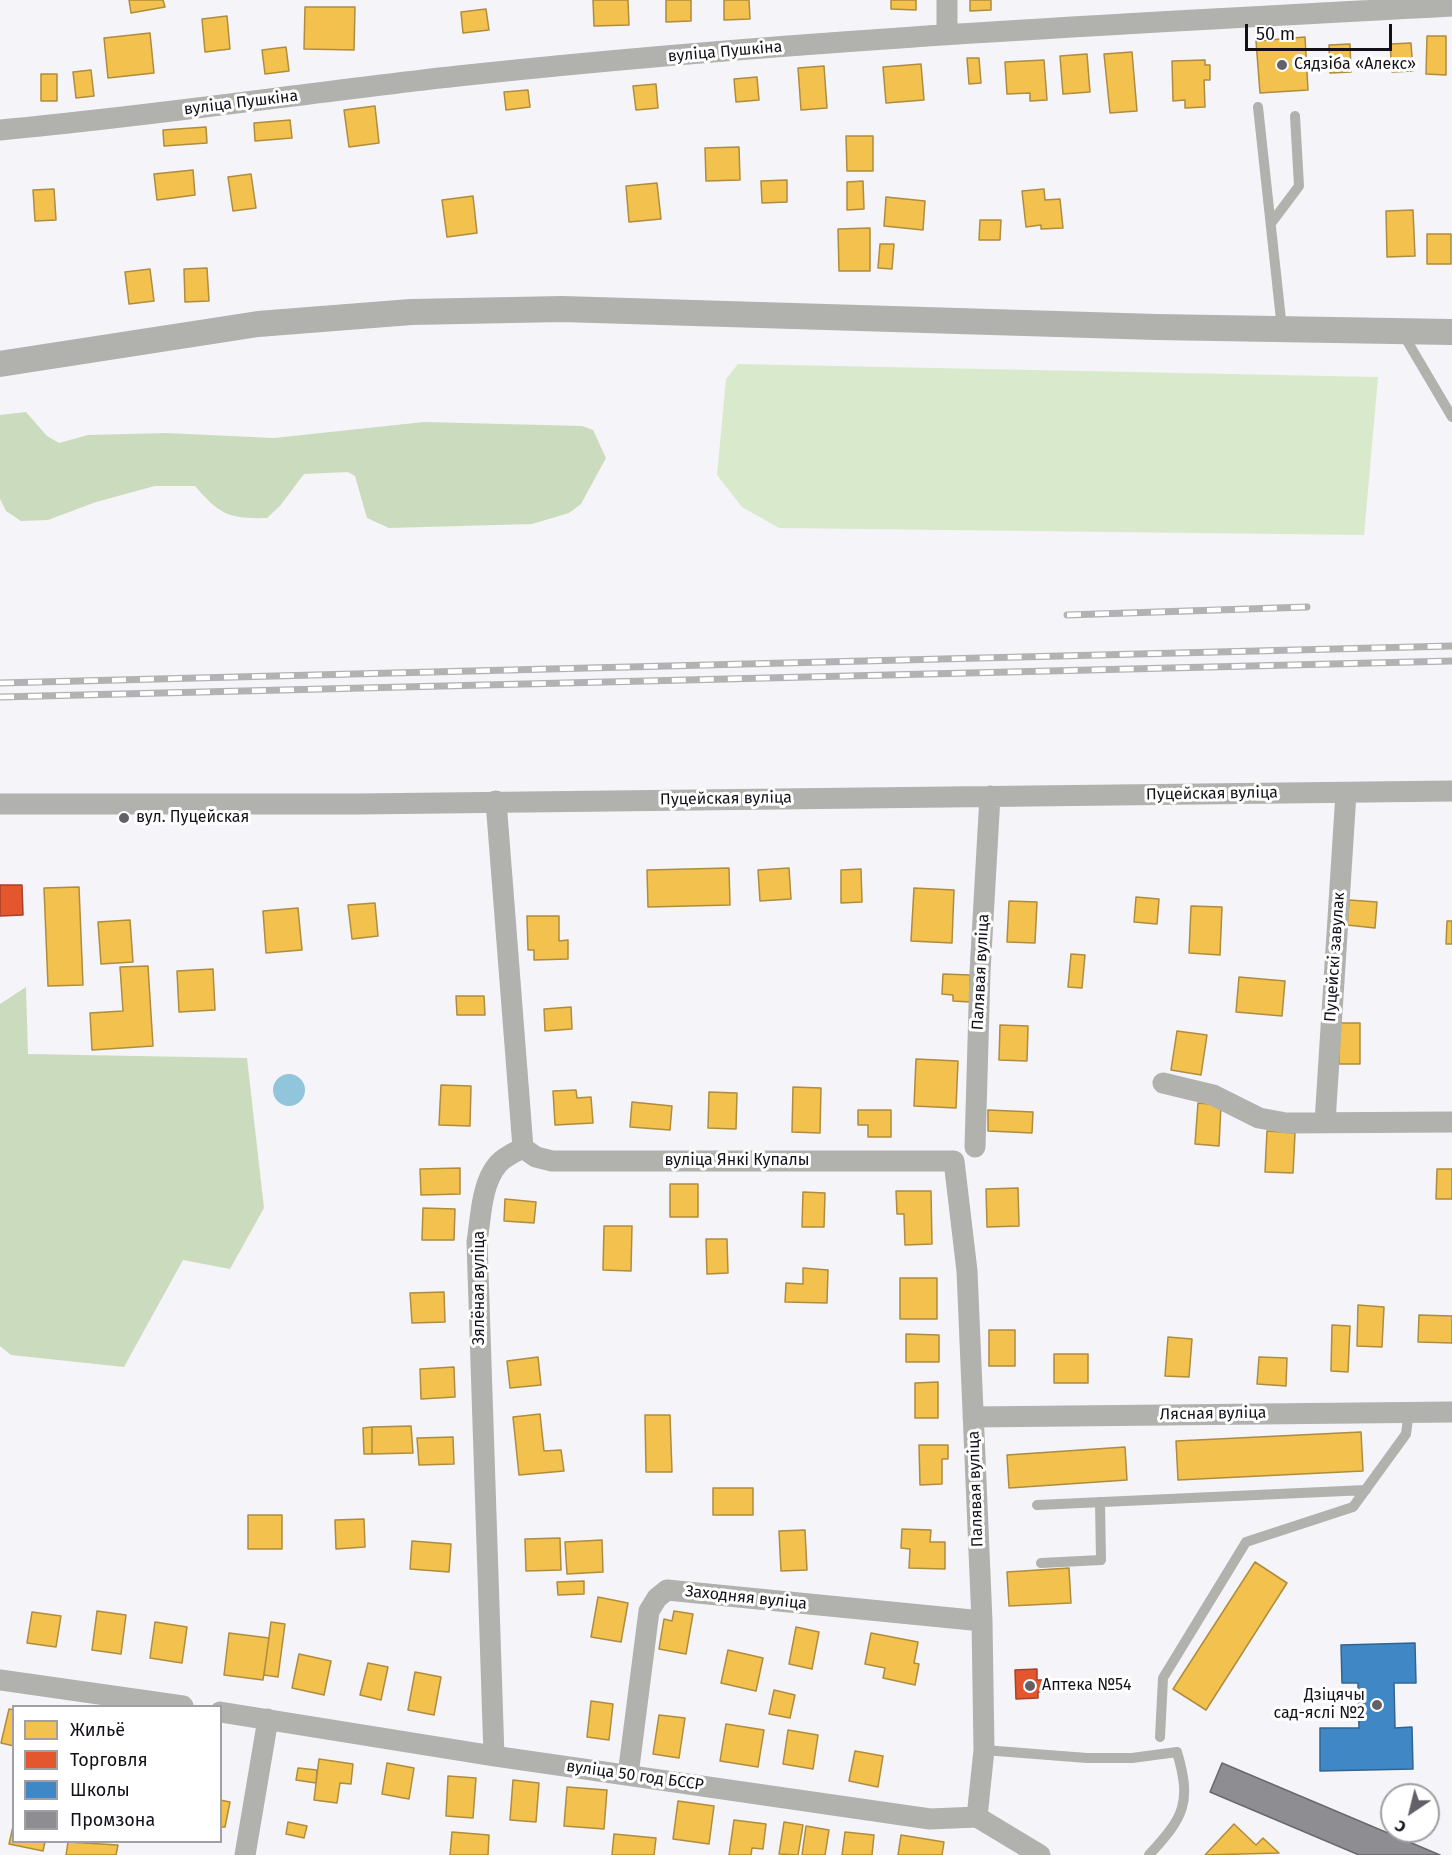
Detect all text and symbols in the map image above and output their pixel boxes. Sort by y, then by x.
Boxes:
scale bar [1248,12,1395,50]
text: 50 m [1256,23,1295,45]
street label: вуліца Пушкіна [667,37,783,67]
place label: Сядзіба «Алекс» [1294,55,1416,75]
marker: Сядзіба «Алекс» [1275,58,1289,72]
street label: вуліца Пушкіна [183,86,299,120]
street label: Пуцейская вуліца [1146,783,1278,805]
street label: Пуцейская вуліца [660,788,792,810]
place label: вул. Пуцейская [136,808,249,828]
marker: вул. Пуцейская [117,811,131,825]
street label: Пуцейскі завулак [1321,891,1349,1023]
street label: Палявая вуліца [968,913,994,1031]
street label: вуліца Янкі Купалы [664,1151,810,1171]
street label: Зялёная вуліца [470,1231,490,1345]
street label: Лясная вуліца [1160,1403,1266,1425]
street label: Палявая вуліца [964,1430,988,1548]
street label: Заходняя вуліца [684,1582,808,1614]
place label: Аптека №54 [1042,1676,1132,1696]
marker: Аптека №54 [1023,1679,1037,1693]
place label: Дзіцячы сад-яслі №2 [1273,1686,1365,1724]
marker: Дзіцячы сад-яслі №2 [1370,1698,1384,1712]
legend [12,1705,222,1843]
text: Жильё [70,1719,125,1741]
text: Торговля [70,1749,148,1771]
street label: вуліца 50 год БССР [565,1757,705,1795]
text: Школы [70,1779,130,1801]
north arrow [1380,1783,1440,1843]
text: Промзона [70,1809,155,1831]
text: С [1391,1816,1410,1837]

